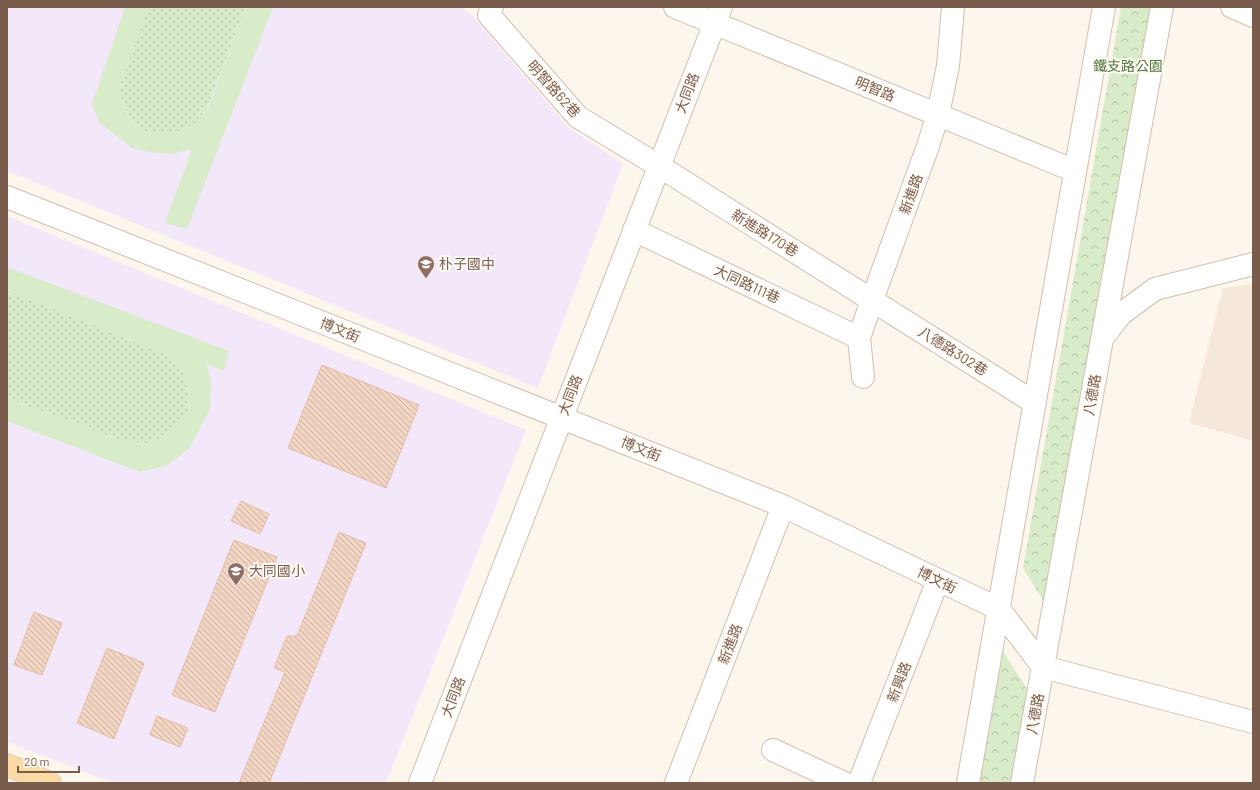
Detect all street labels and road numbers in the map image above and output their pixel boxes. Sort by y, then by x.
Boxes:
street label: 明智路62巷 [524,57,584,121]
street label: 大同路 [671,70,702,115]
street label: 明智路 [853,73,898,104]
street label: 新進路 [895,171,926,216]
street label: 新進路170巷 [729,205,802,260]
street label: 大同路111巷 [712,261,783,306]
street label: 博文街 [318,314,363,345]
street label: 八德路302巷 [915,323,991,379]
street label: 大同路 [554,372,585,417]
street label: 八德路 [1079,373,1104,417]
street label: 博文街 [619,433,664,464]
street label: 博文街 [915,563,960,596]
street label: 新進路 [714,621,745,666]
street label: 新興路 [883,659,914,704]
street label: 大同路 [437,674,468,719]
street label: 八德路 [1022,692,1047,736]

